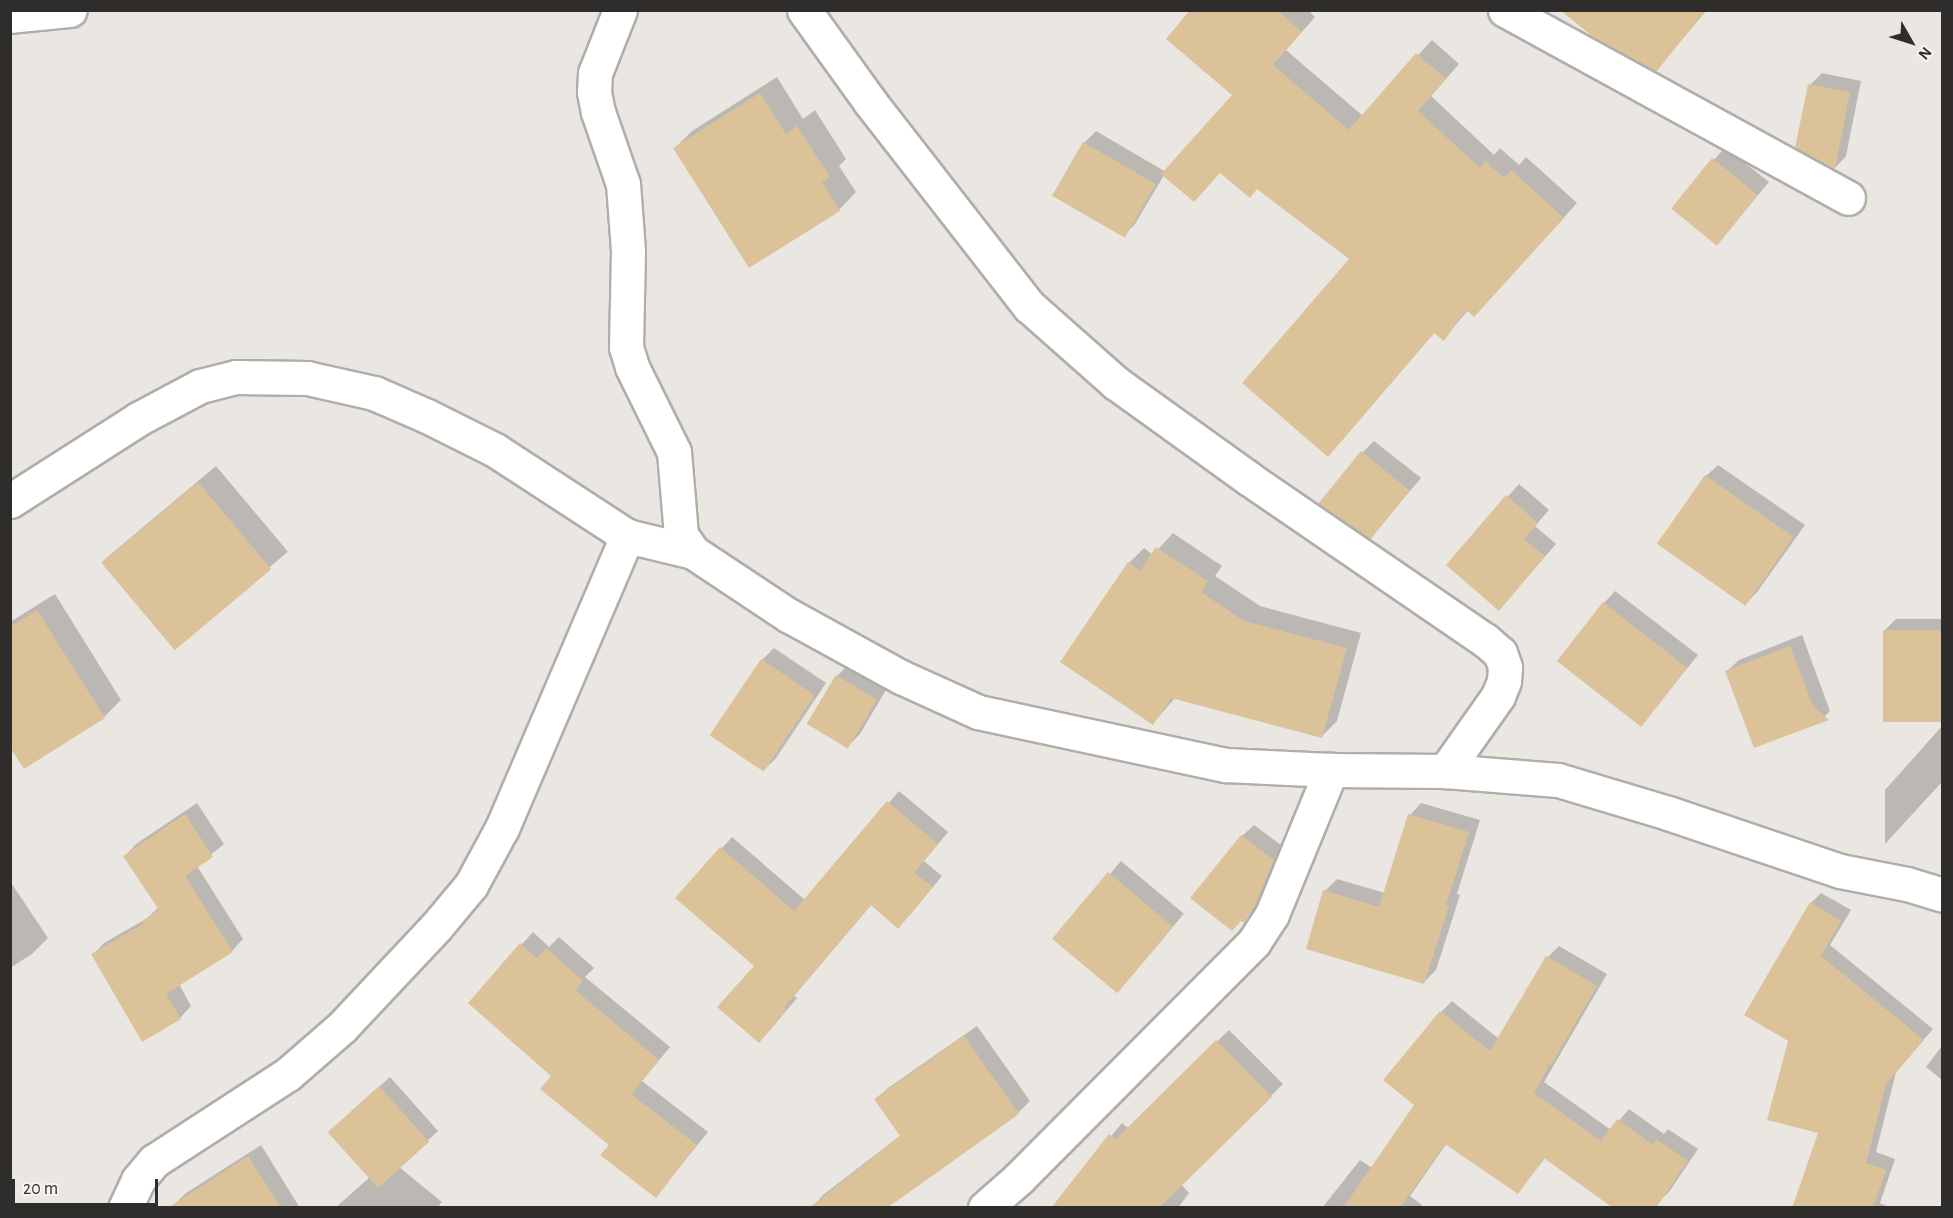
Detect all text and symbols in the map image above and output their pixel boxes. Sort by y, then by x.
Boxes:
north arrow [1881,12,1941,72]
text: N [1915,44,1935,63]
scale bar [15,1167,160,1205]
text: 20 m [23,1180,58,1198]

